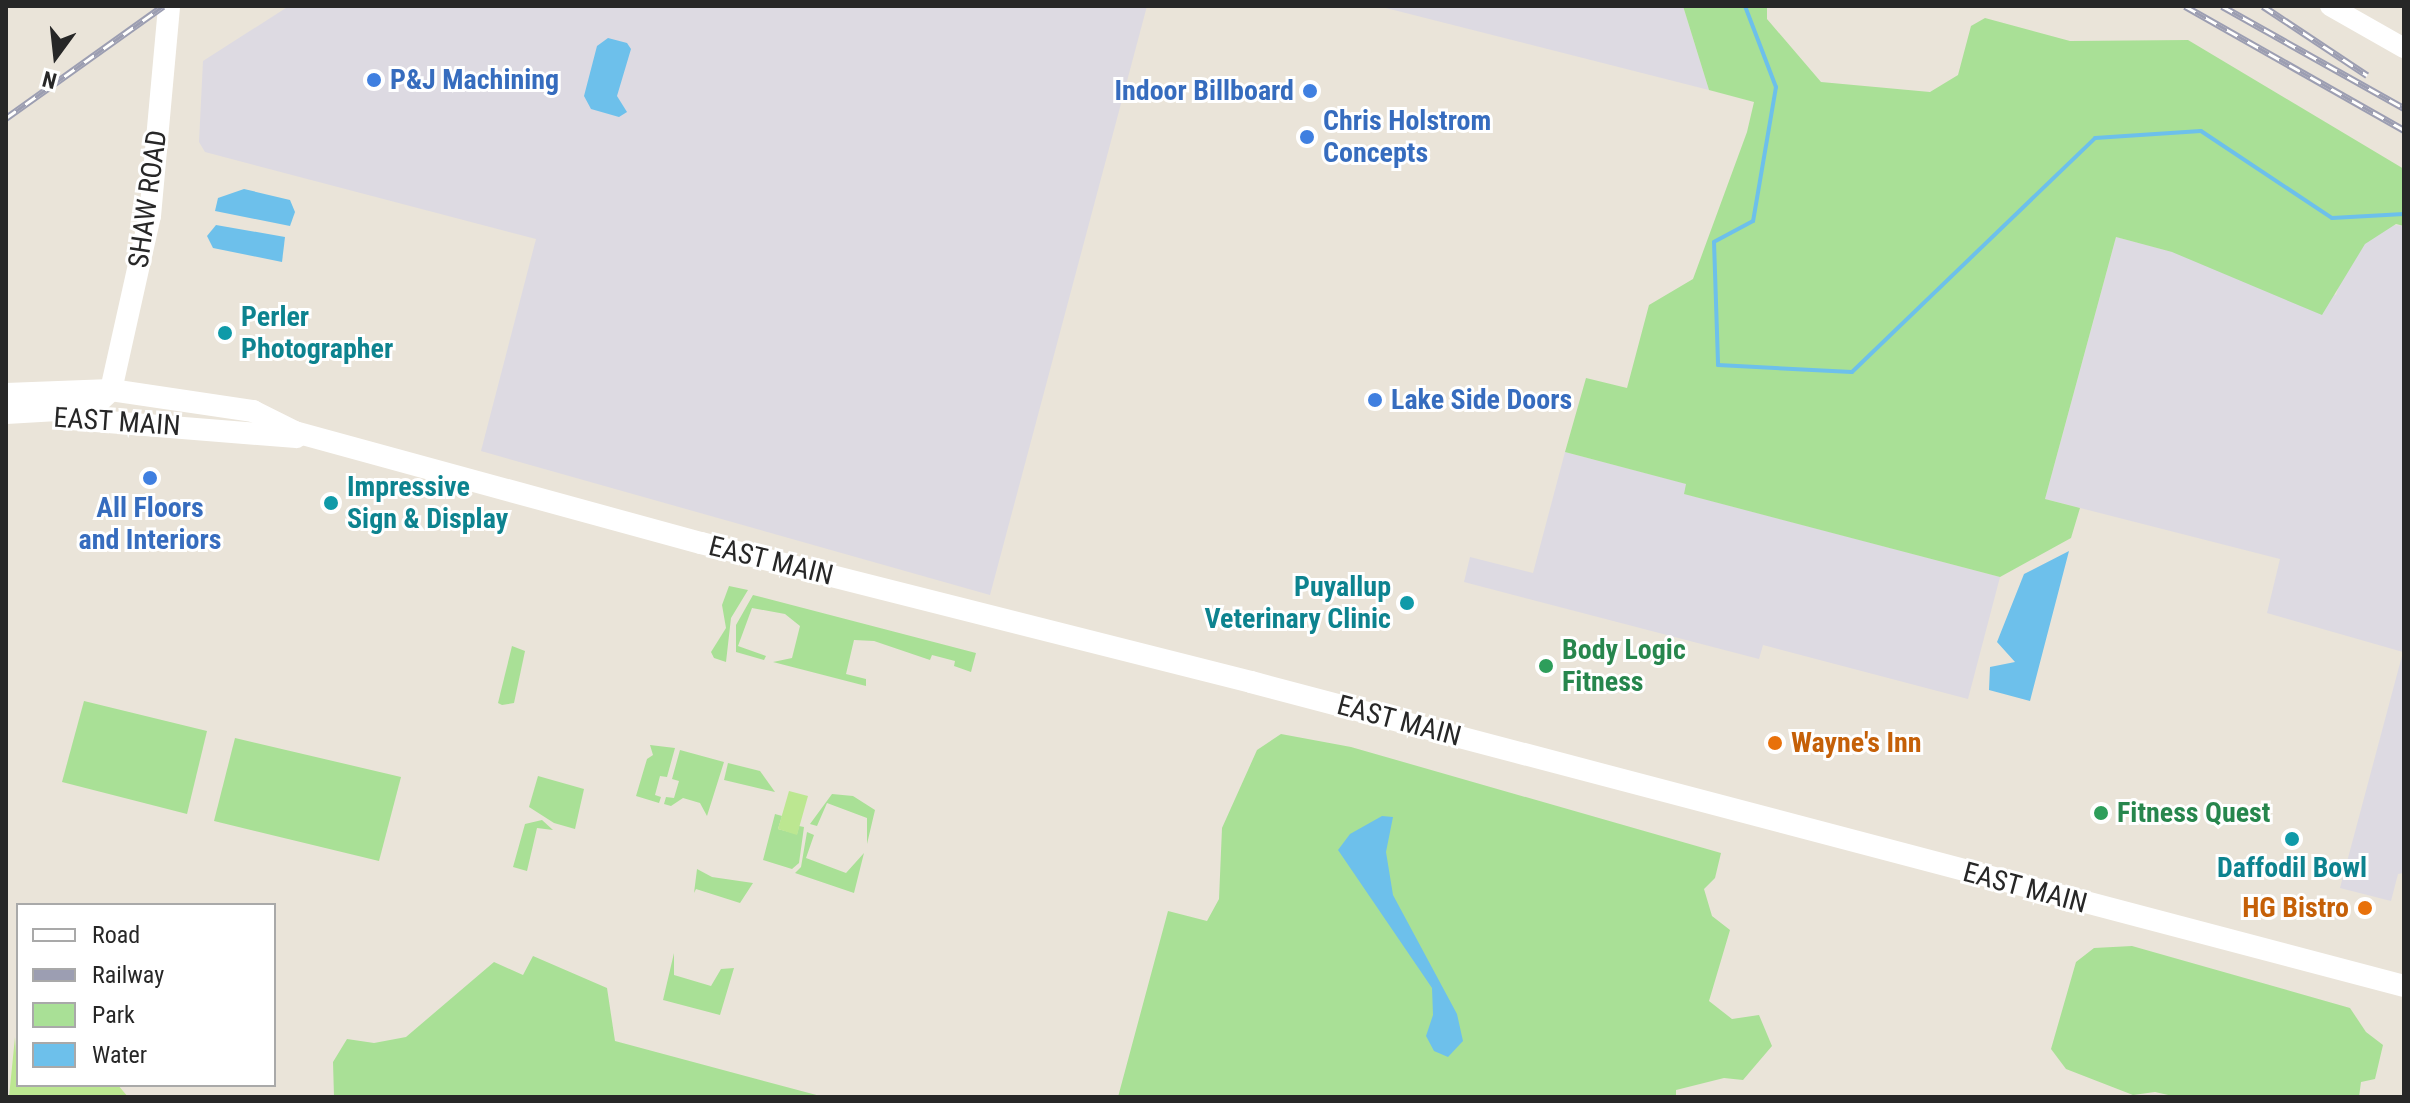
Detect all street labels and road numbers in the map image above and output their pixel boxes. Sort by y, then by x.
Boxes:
street label: SHAW ROAD [122,128,174,270]
street label: EAST MAIN [52,401,182,443]
street label: EAST MAIN [705,529,837,593]
street label: EAST MAIN [1333,688,1465,754]
street label: EAST MAIN [1959,855,2091,921]

